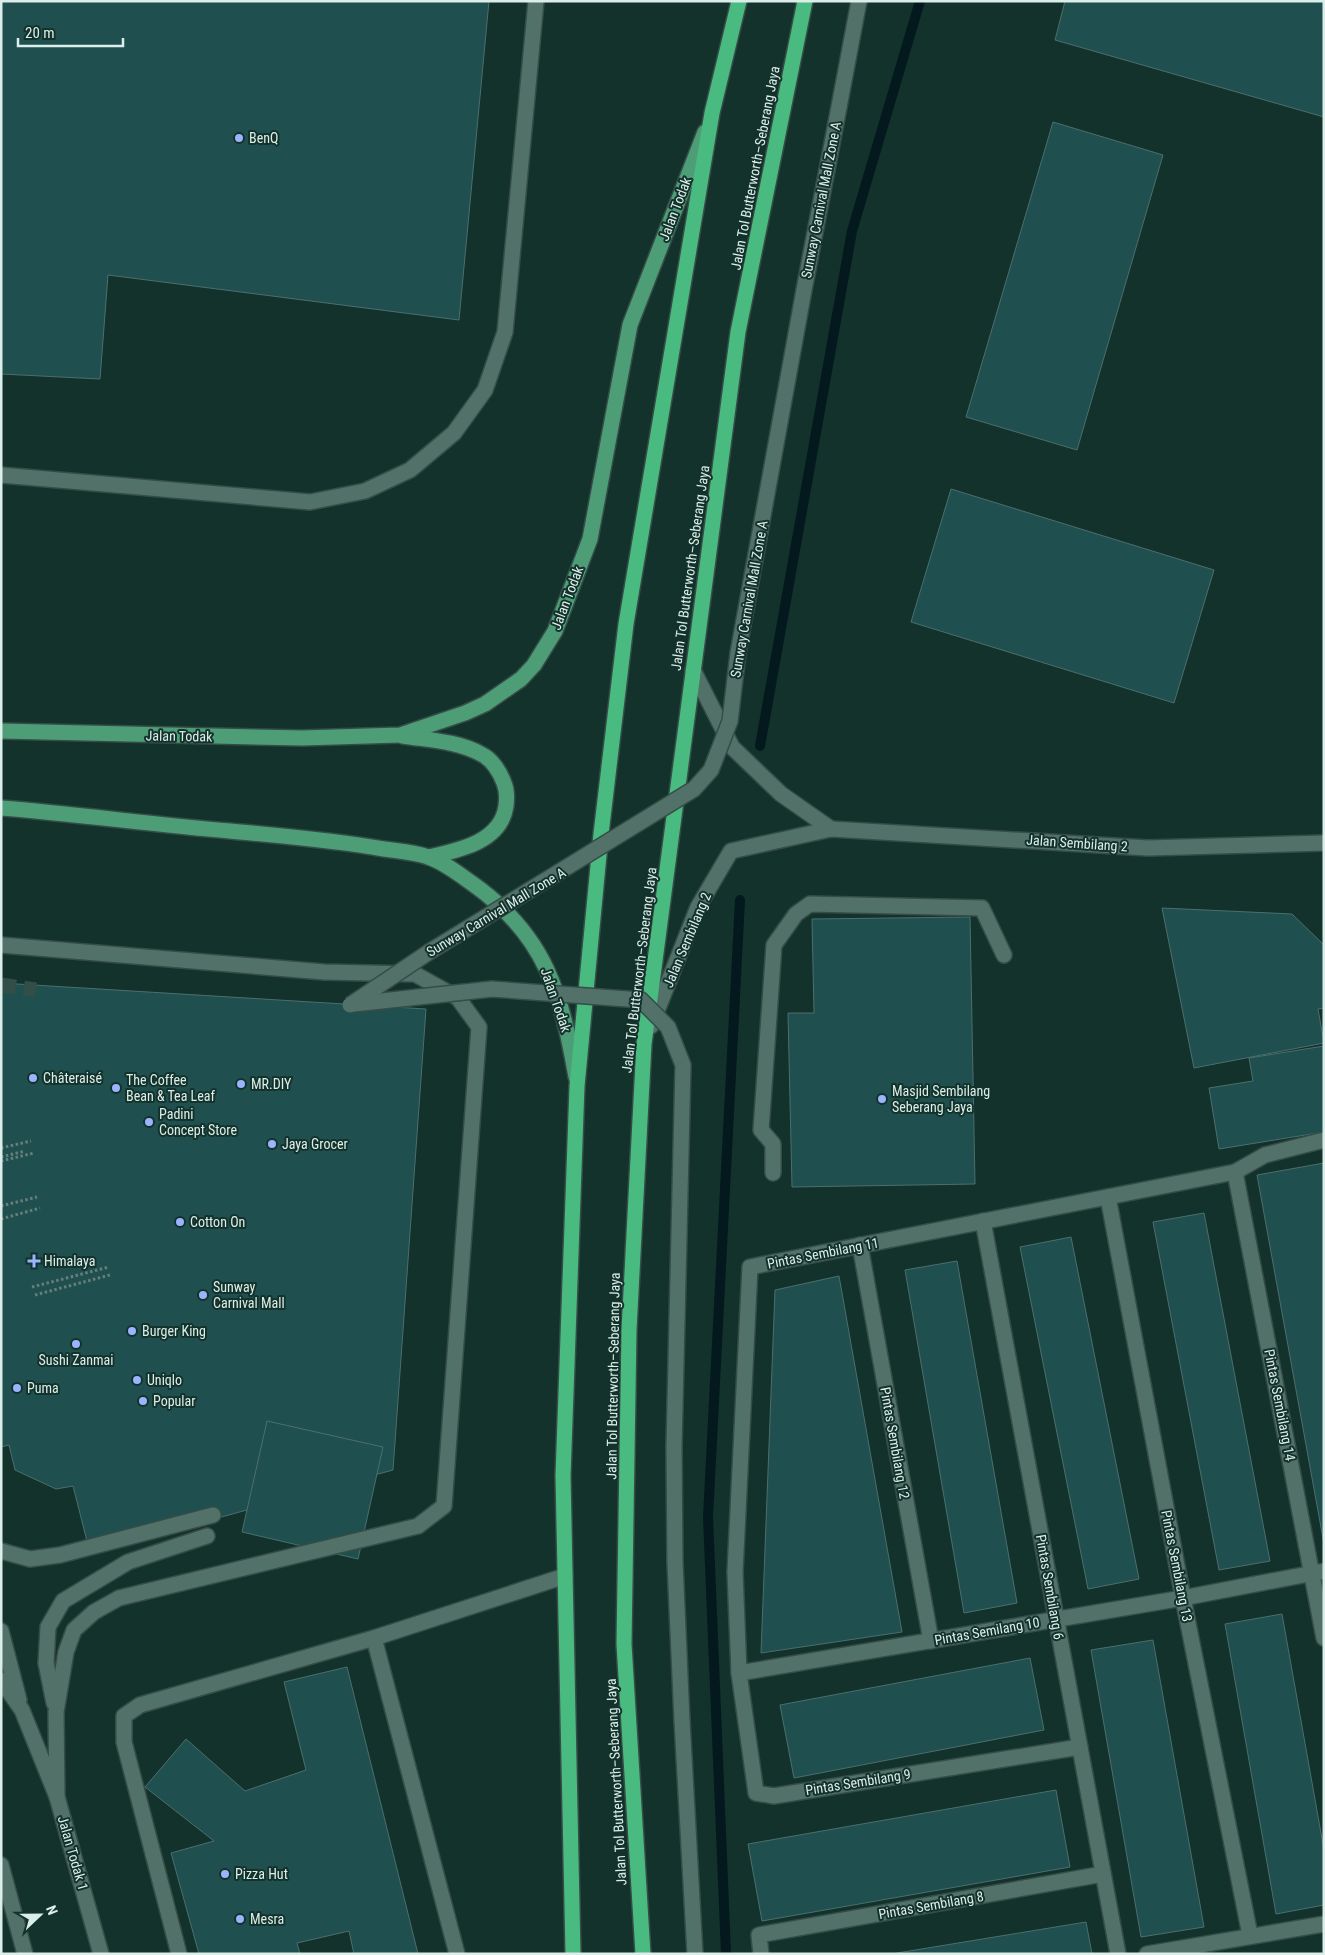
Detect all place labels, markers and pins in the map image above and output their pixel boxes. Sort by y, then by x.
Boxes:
place label: BenQ [249,130,278,146]
marker: BenQ [233,132,245,144]
place label: Châteraisé [43,1070,102,1086]
marker: Châteraisé [27,1072,39,1084]
place label: The Coffee Bean & Tea Leaf [126,1072,215,1104]
place label: MR.DIY [251,1076,292,1092]
marker: MR.DIY [235,1078,247,1090]
marker: The Coffee Bean & Tea Leaf [110,1082,122,1094]
place label: Masjid Sembilang Seberang Jaya [892,1083,990,1115]
marker: Masjid Sembilang Seberang Jaya [876,1093,888,1105]
place label: Padini Concept Store [159,1106,237,1138]
marker: Padini Concept Store [143,1116,155,1128]
place label: Jaya Grocer [282,1136,348,1152]
marker: Jaya Grocer [266,1138,278,1150]
place label: Cotton On [190,1214,245,1230]
marker: Cotton On [174,1216,186,1228]
place label: Himalaya [44,1253,95,1269]
marker: Himalaya [28,1255,40,1267]
place label: Sunway Carnival Mall [213,1279,285,1311]
marker: Sunway Carnival Mall [197,1289,209,1301]
place label: Burger King [142,1323,206,1339]
marker: Burger King [126,1325,138,1337]
marker: Sushi Zanmai [70,1338,82,1350]
place label: Sushi Zanmai [39,1352,113,1368]
place label: Uniqlo [147,1372,182,1388]
marker: Uniqlo [131,1374,143,1386]
place label: Puma [27,1380,59,1396]
marker: Puma [11,1382,23,1394]
place label: Popular [153,1393,196,1409]
marker: Popular [137,1395,149,1407]
place label: Pizza Hut [235,1866,288,1882]
marker: Pizza Hut [219,1868,231,1880]
place label: Mesra [250,1911,284,1927]
marker: Mesra [234,1913,246,1925]

